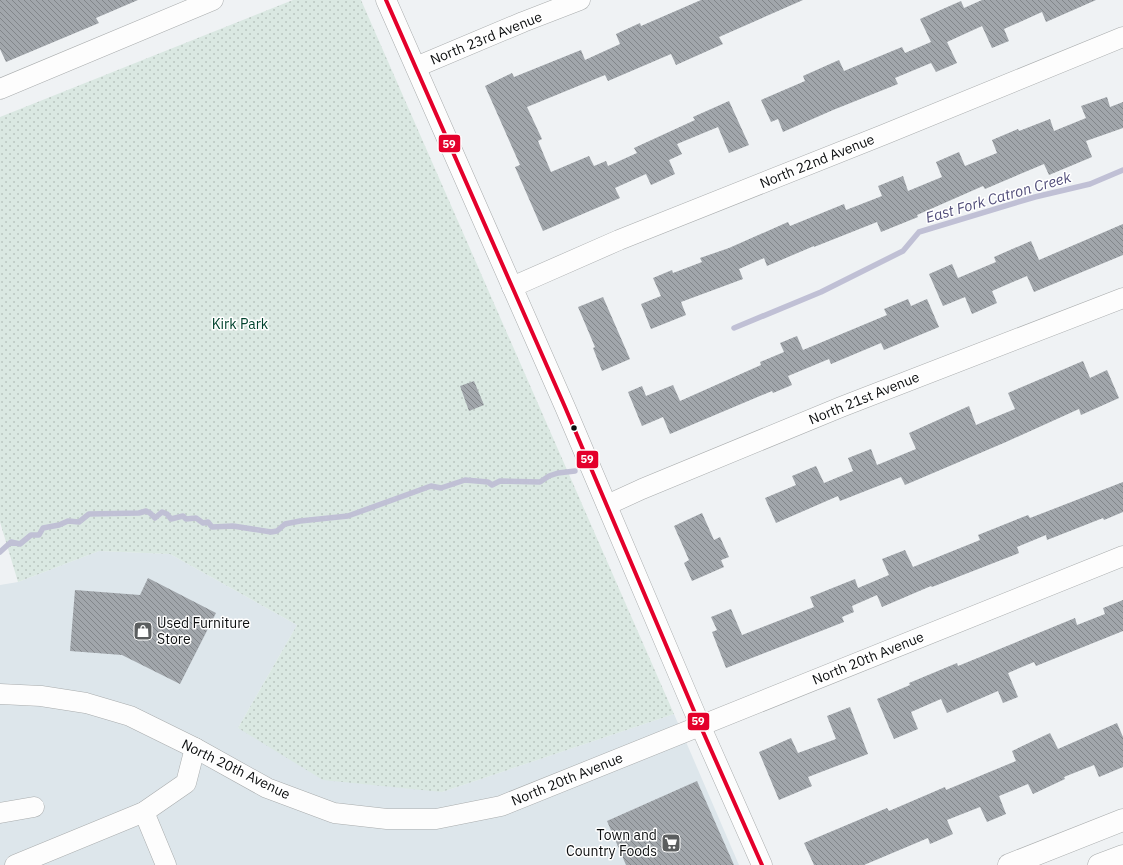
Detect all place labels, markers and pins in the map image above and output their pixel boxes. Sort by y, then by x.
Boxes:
unlabelled marker [569,423,579,433]
place label: Used Furniture Store [157,614,250,648]
shop icon: Used Furniture Store [132,620,154,642]
place label: Town and Country Foods [566,826,657,860]
supermarket icon: Town and Country Foods [660,832,682,854]

